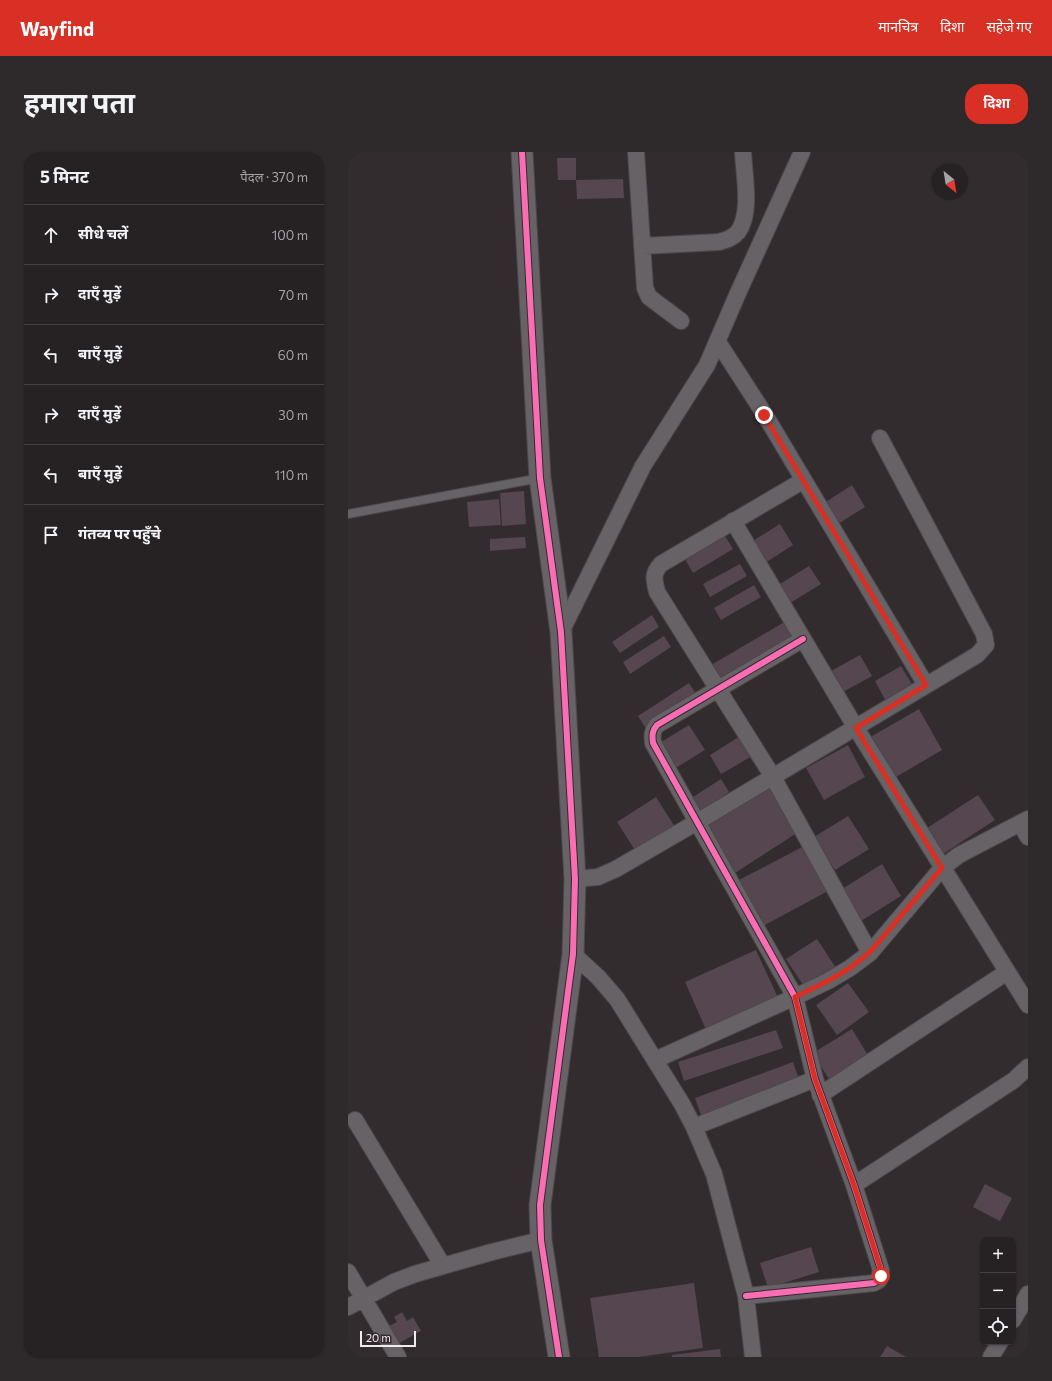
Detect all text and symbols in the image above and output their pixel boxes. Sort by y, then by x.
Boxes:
text: Wayfind [20,17,94,40]
text: मानचित्र [878,18,918,35]
text: दिशा [940,18,964,35]
text: सहेजे गए [986,18,1032,35]
button: दिशा [965,84,1028,124]
text: हमारा पता [24,85,135,119]
north arrow [932,164,968,200]
text: 5 मिनट [40,166,89,187]
text: पैदल · 370 m [240,169,308,185]
icon: ahead [40,224,62,246]
text: सीधे चलें [78,224,128,242]
text: 100 m [272,227,308,243]
icon: right [40,284,62,306]
text: दाएँ मुड़ें [78,284,121,302]
text: 70 m [279,287,308,303]
icon: left [40,344,62,366]
text: बाएँ मुड़ें [78,344,122,362]
text: 60 m [278,347,308,363]
icon: right [40,404,62,426]
text: दाएँ मुड़ें [78,404,121,422]
route end [755,406,773,424]
text: 30 m [278,407,308,423]
icon: left [40,464,62,486]
text: बाएँ मुड़ें [78,464,122,482]
text: 110 m [275,467,308,483]
icon: arrive [40,524,62,546]
text: गंतव्य पर पहुँचे [78,524,161,542]
map controls [980,1237,1016,1345]
button: + [980,1237,1016,1273]
route start [872,1267,890,1285]
button: − [980,1273,1016,1309]
button: locate [980,1309,1016,1345]
scale bar [360,1329,416,1348]
text: 20 m [366,1331,391,1344]

